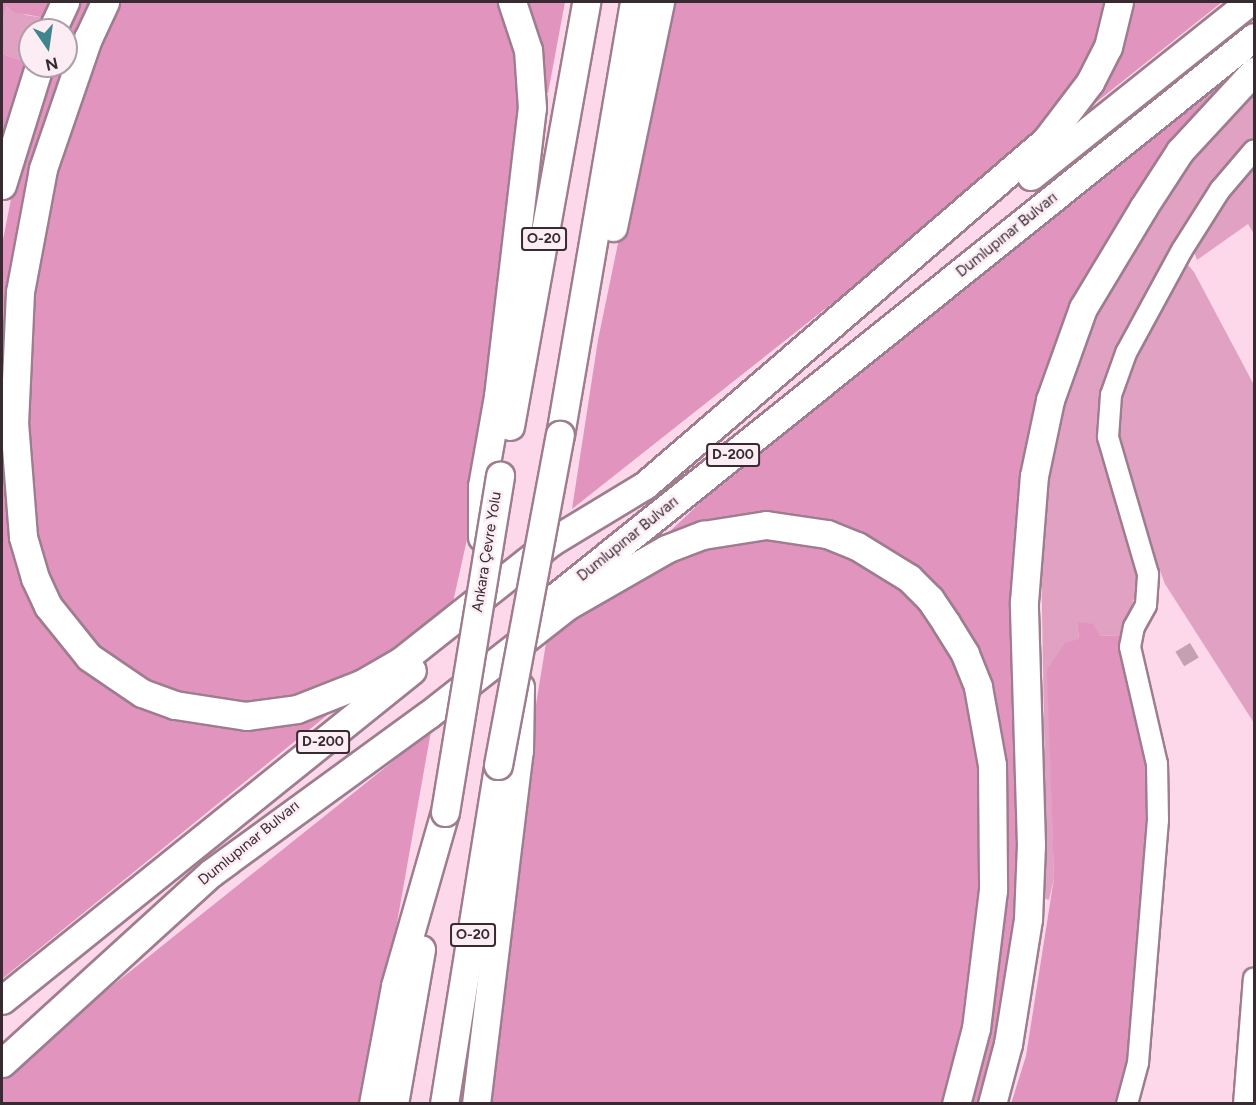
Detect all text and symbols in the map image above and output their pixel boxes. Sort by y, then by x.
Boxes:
north arrow [18,18,78,78]
text: N [44,53,60,75]
street label: Dumlupınar Bulvarı [953,189,1061,281]
road number: O-20 [520,228,568,250]
road number: D-200 [706,444,760,466]
street label: Ankara Çevre Yolu [469,490,505,614]
street label: Dumlupınar Bulvarı [574,493,682,585]
road number: D-200 [296,731,350,753]
street label: Dumlupınar Bulvarı [195,797,303,889]
road number: O-20 [449,924,497,946]

